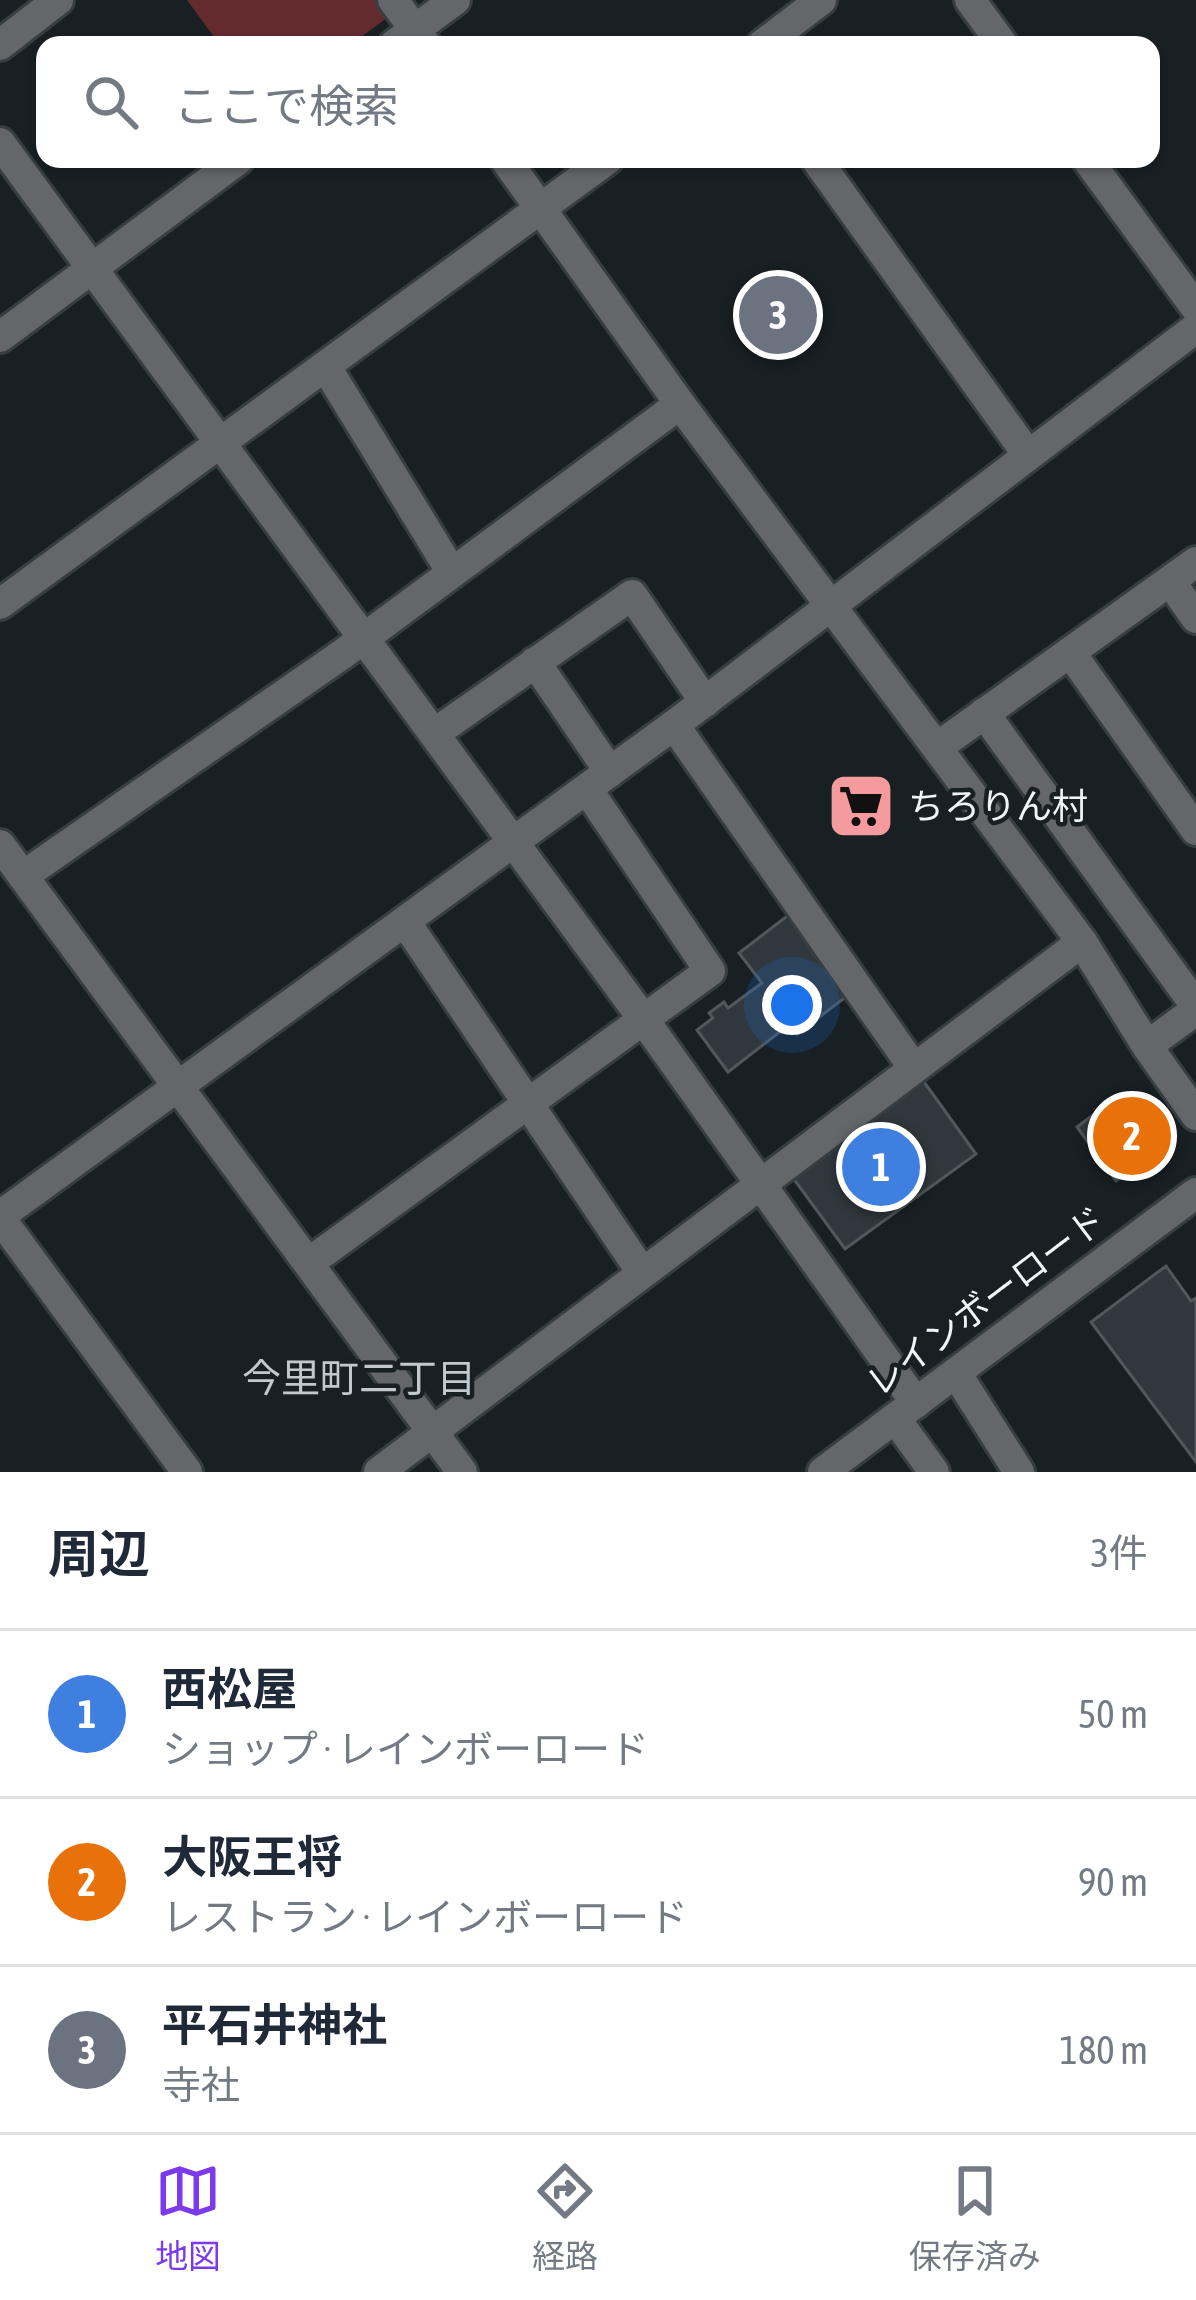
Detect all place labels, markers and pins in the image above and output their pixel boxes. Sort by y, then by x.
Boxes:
pin: 3 [739,270,817,360]
supermarket icon: ちろりん村 [826,771,896,841]
place label: ちろりん村 [908,785,1088,827]
pin: 2 [1093,1091,1171,1181]
pin: 1 [842,1122,920,1212]

